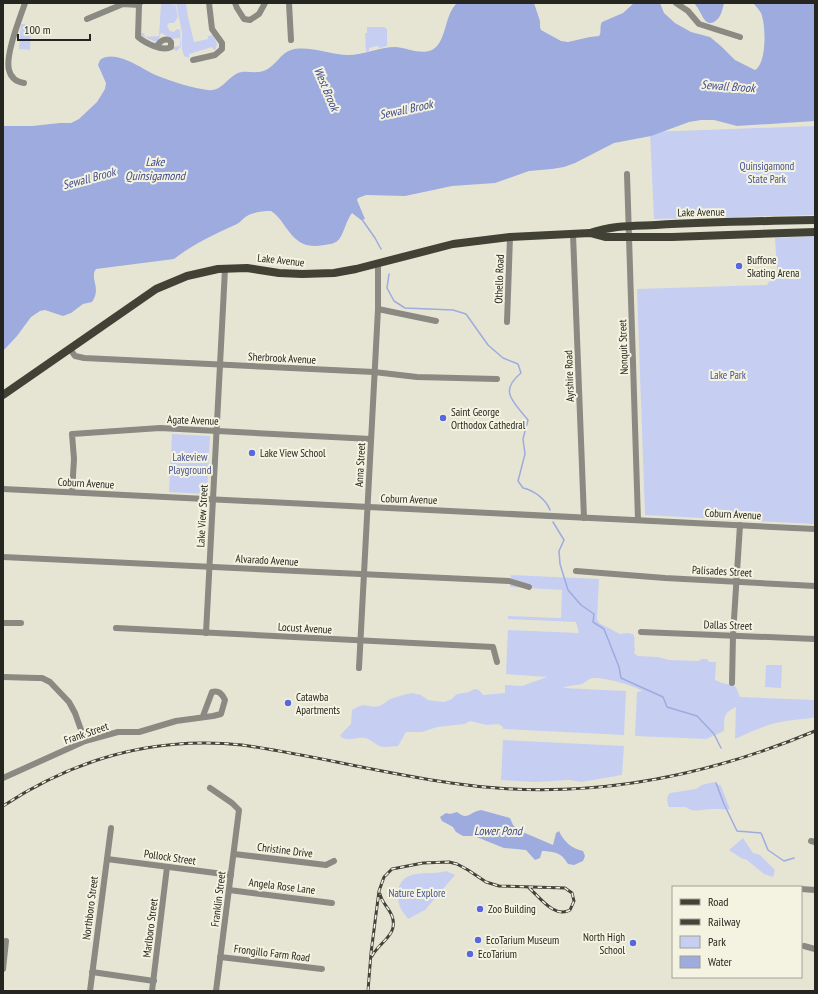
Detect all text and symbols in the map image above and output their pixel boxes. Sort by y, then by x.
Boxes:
scale bar [18,16,90,42]
text: 100 m [24,22,51,37]
water label: West Brook [311,65,344,115]
water label: Sewall Brook [701,77,757,95]
water label: Sewall Brook [378,96,435,122]
water label: Lake Quinsigamond [125,154,187,183]
park label: Quinsigamond State Park [740,159,795,186]
water label: Sewall Brook [61,163,118,192]
street label: Lake Avenue [677,205,725,219]
street label: Lake Avenue [257,251,306,269]
place label: Buffone Skating Arena [747,253,799,280]
street label: Othello Road [491,254,507,304]
marker: Buffone Skating Arena [734,261,744,271]
street label: Nonquit Street [615,319,631,375]
street label: Sherbrook Avenue [248,349,317,367]
street label: Ayrshire Road [561,350,577,402]
park label: Lake Park [710,368,747,382]
place label: Saint George Orthodox Cathedral [451,405,526,432]
street label: Agate Avenue [167,412,219,428]
marker: Saint George Orthodox Cathedral [438,413,448,423]
street label: Anna Street [352,442,368,488]
place label: Lake View School [260,446,326,460]
marker: Lake View School [247,448,257,458]
park label: Lakeview Playground [169,450,212,477]
street label: Coburn Avenue [57,475,115,491]
street label: Lake View Street [193,484,211,548]
street label: Coburn Avenue [380,491,438,507]
street label: Coburn Avenue [704,506,762,522]
street label: Alvarado Avenue [235,551,299,569]
street label: Palisades Street [692,562,752,580]
street label: Dallas Street [704,617,752,633]
street label: Locust Avenue [278,620,333,636]
place label: Catawba Apartments [296,690,340,717]
marker: Catawba Apartments [283,698,293,708]
street label: Frank Street [62,719,110,747]
water label: Lower Pond [474,823,524,838]
street label: Christine Drive [256,840,314,860]
street label: Pollock Street [143,846,197,868]
street label: Franklin Street [208,870,228,928]
street label: Northboro Street [79,875,101,941]
street label: Angela Rose Lane [248,875,317,897]
park label: Nature Explore [389,886,446,900]
legend [672,886,802,978]
text: Road [708,894,728,909]
street label: Marlboro Street [139,898,161,958]
place label: Zoo Building [488,902,536,916]
marker: Zoo Building [475,904,485,914]
text: Railway [708,914,741,929]
place label: North High School [583,930,625,957]
place label: EcoTarium Museum [486,933,559,947]
text: Park [708,934,726,949]
marker: EcoTarium Museum [473,935,483,945]
marker: North High School [628,938,638,948]
street label: Frongillo Farm Road [233,941,311,965]
place label: EcoTarium [478,947,517,961]
marker: EcoTarium [465,949,475,959]
text: Water [708,954,733,969]

